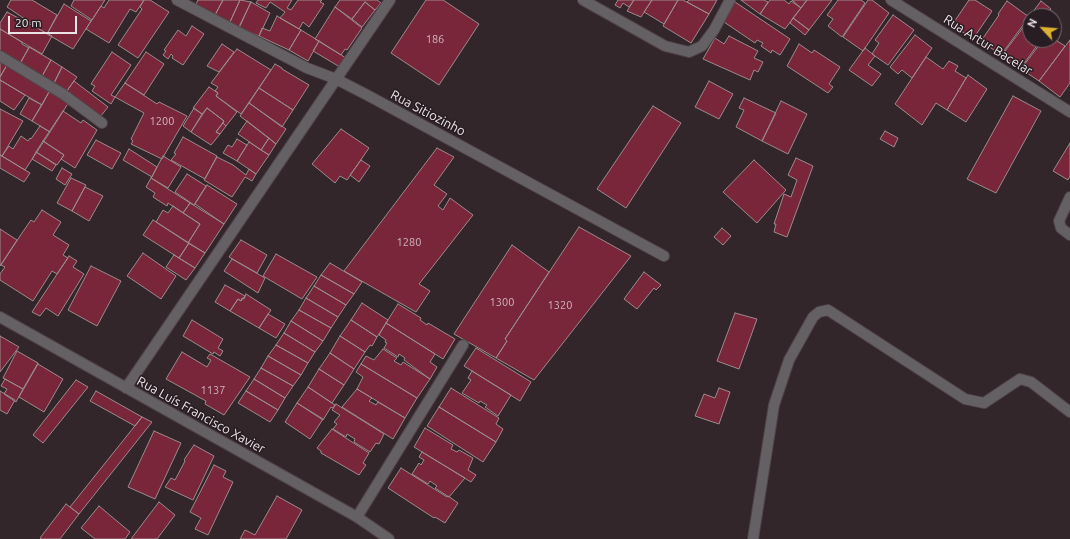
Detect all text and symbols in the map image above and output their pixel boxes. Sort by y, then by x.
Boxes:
scale bar [10,8,79,34]
north arrow [1022,8,1062,48]
street label: Rua Artur Bacelar [941,11,1035,79]
text: 20 m [15,16,42,29]
text: N [1025,17,1039,30]
house number: 186 [426,32,444,46]
street label: Rua Sitiozinho [388,87,468,139]
house number: 1200 [150,114,174,128]
house number: 1280 [397,235,421,249]
house number: 1300 [490,295,514,309]
house number: 1320 [548,298,572,312]
street label: Rua Luís Francisco Xavier [134,373,268,457]
house number: 1137 [201,383,225,397]

